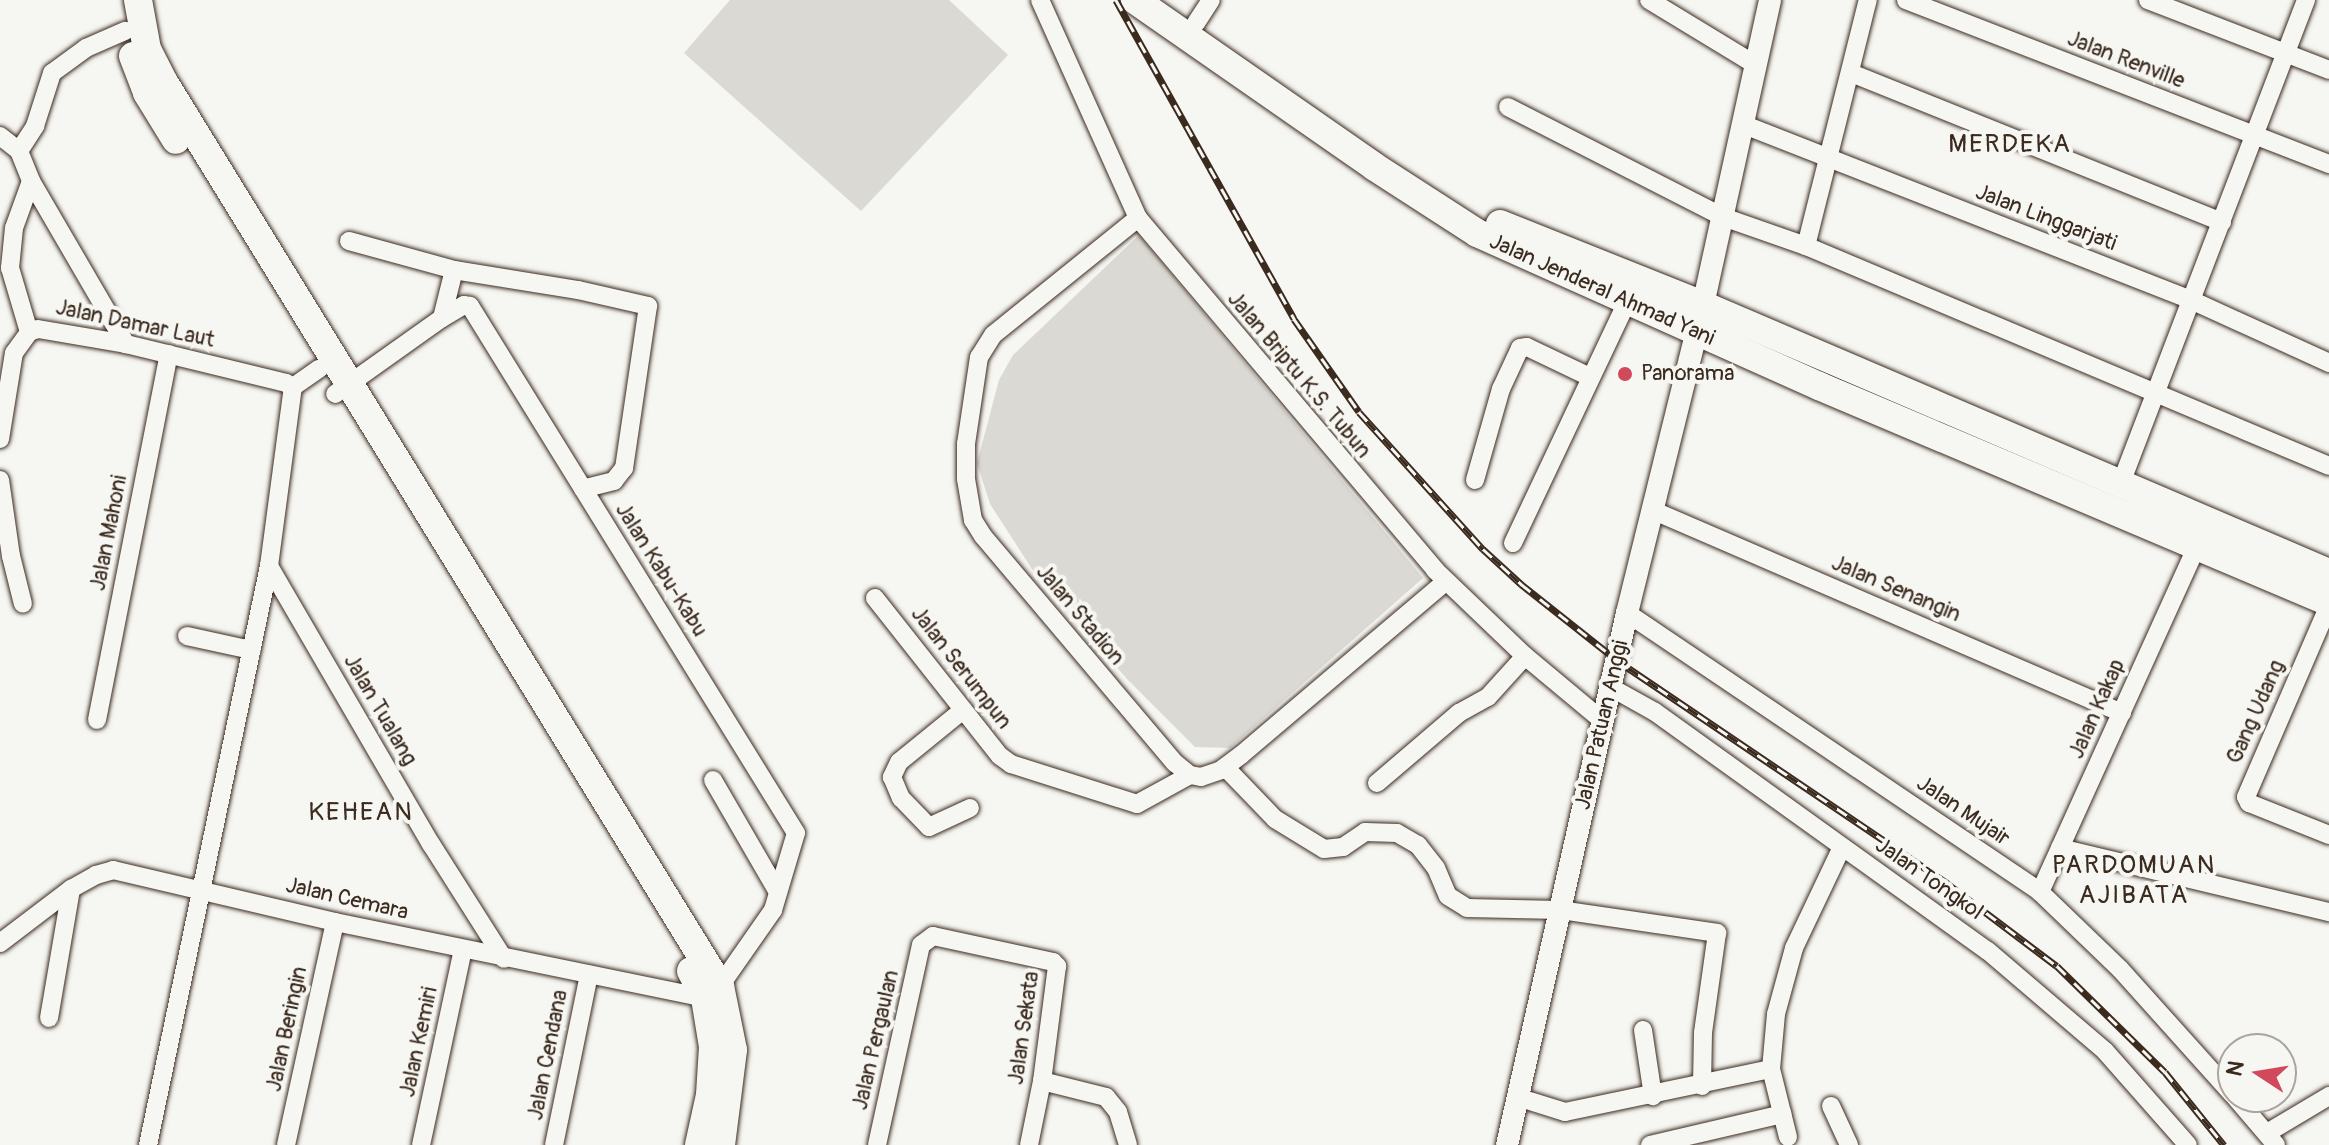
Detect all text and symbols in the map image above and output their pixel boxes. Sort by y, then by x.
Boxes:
street label: Jalan Renville [2064,26,2188,94]
district label: MERDEKA [1948,129,2072,161]
street label: Jalan Linggarjati [1972,179,2120,257]
street label: Jalan Jenderal Ahmad Yani [1485,228,1719,352]
street label: Jalan Briptu K.S. Tubun [1222,286,1376,464]
street label: Jalan Damar Laut [53,294,217,354]
place label: Panorama [1641,361,1734,387]
marker: Panorama [1616,365,1634,383]
street label: Jalan Mahoni [85,473,133,593]
street label: Jalan Kabu-Kabu [609,498,713,642]
street label: Jalan Senangin [1827,550,1965,628]
street label: Jalan Stadion [1030,559,1130,671]
street label: Jalan Serumpun [905,601,1017,735]
street label: Jalan Patuan Anggi [1570,638,1634,812]
street label: Jalan Tualang [338,650,422,770]
street label: Jalan Kakap [2063,655,2131,763]
street label: Gang Udang [2221,656,2291,768]
street label: Jalan Mujair [1911,770,2015,852]
district label: KEHEAN [308,797,414,829]
street label: Jalan Tongkol [1870,832,1988,926]
district label: PARDOMUAN AJIBATA [2052,850,2216,912]
street label: Jalan Cemara [283,872,411,926]
street label: Jalan Beringin [261,964,313,1094]
street label: Jalan Pergaulan [847,967,905,1113]
street label: Jalan Sekata [1003,970,1045,1086]
street label: Jalan Kemiri [394,985,444,1099]
street label: Jalan Cendana [522,988,574,1122]
north arrow [2217,1033,2297,1113]
text: N [2220,1058,2251,1079]

